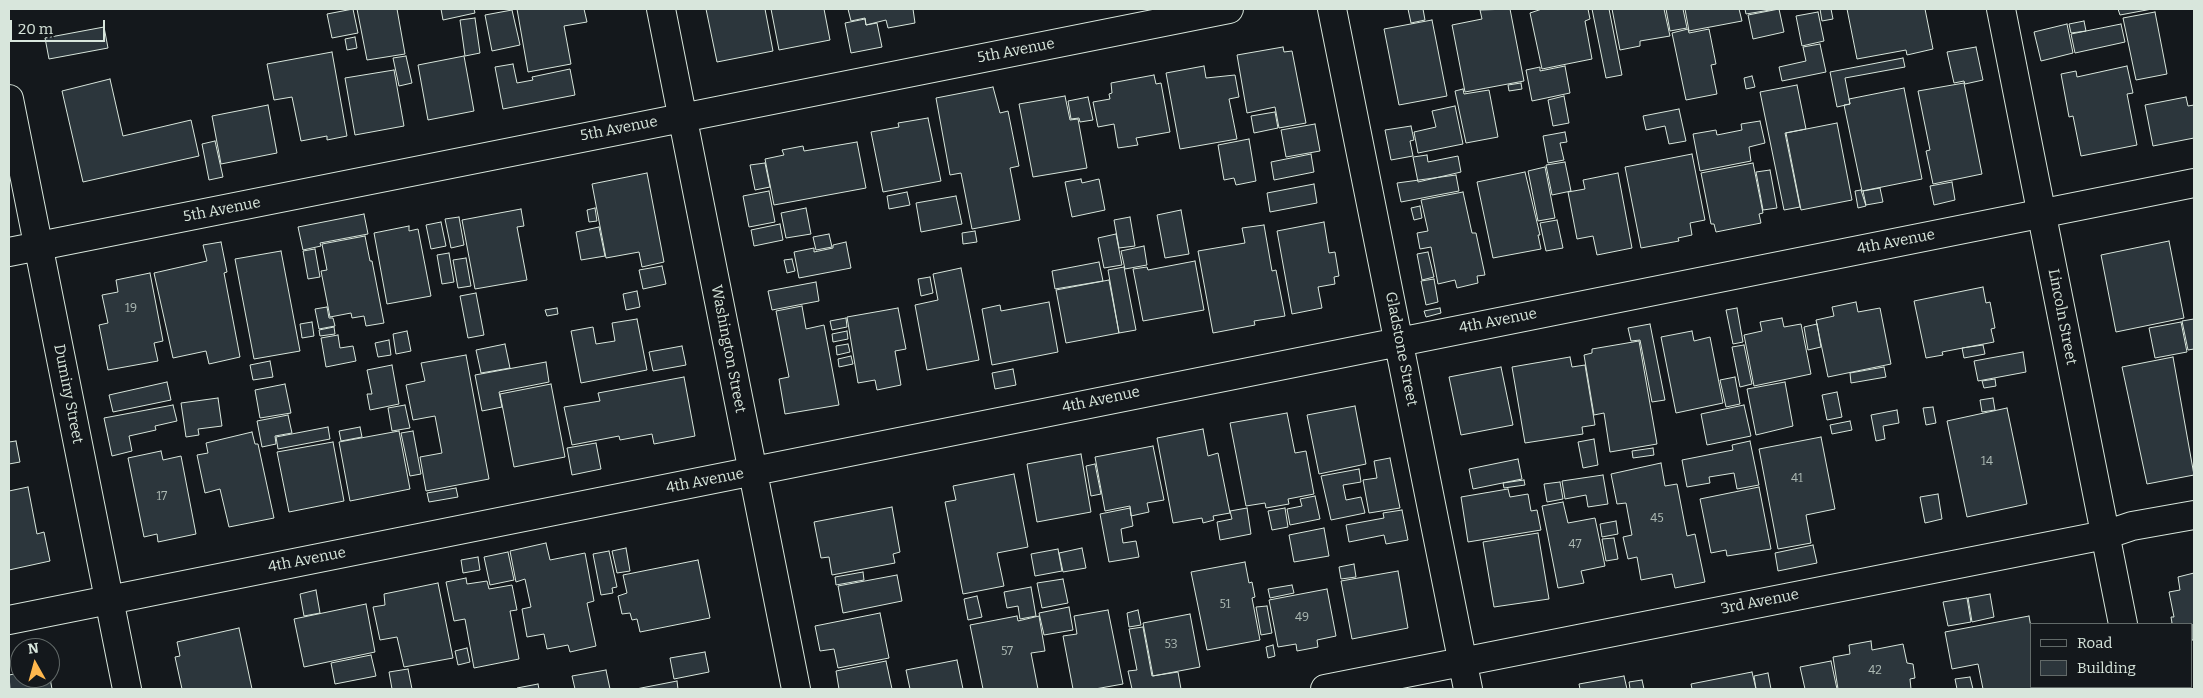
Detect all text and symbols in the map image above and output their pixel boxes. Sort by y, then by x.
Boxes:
scale bar [12,10,108,42]
text: 20 m [18,20,53,38]
street label: 5th Avenue [976,35,1056,67]
street label: 5th Avenue [579,113,659,145]
street label: 5th Avenue [182,194,262,226]
street label: 4th Avenue [1855,226,1937,258]
street label: Lincoln Street [2044,268,2080,366]
street label: Washington Street [707,284,749,414]
street label: Gladstone Street [1381,290,1421,408]
house number: 19 [125,302,137,316]
street label: 4th Avenue [1457,305,1539,337]
street label: Duminy Street [50,343,86,445]
street label: 4th Avenue [1060,383,1142,417]
house number: 14 [1981,455,1993,469]
street label: 4th Avenue [664,465,746,497]
house number: 41 [1791,472,1803,486]
house number: 17 [157,490,167,504]
house number: 45 [1650,512,1664,526]
house number: 47 [1569,538,1581,552]
street label: 4th Avenue [266,544,348,576]
street label: 3rd Avenue [1719,586,1801,618]
house number: 51 [1219,598,1231,612]
house number: 49 [1295,611,1309,625]
legend [2030,623,2193,688]
text: Road [2077,634,2112,652]
north arrow [10,638,60,688]
house number: 53 [1165,638,1177,652]
text: N [27,640,40,658]
house number: 57 [1001,645,1013,659]
text: Building [2077,659,2136,677]
house number: 42 [1868,664,1882,678]

